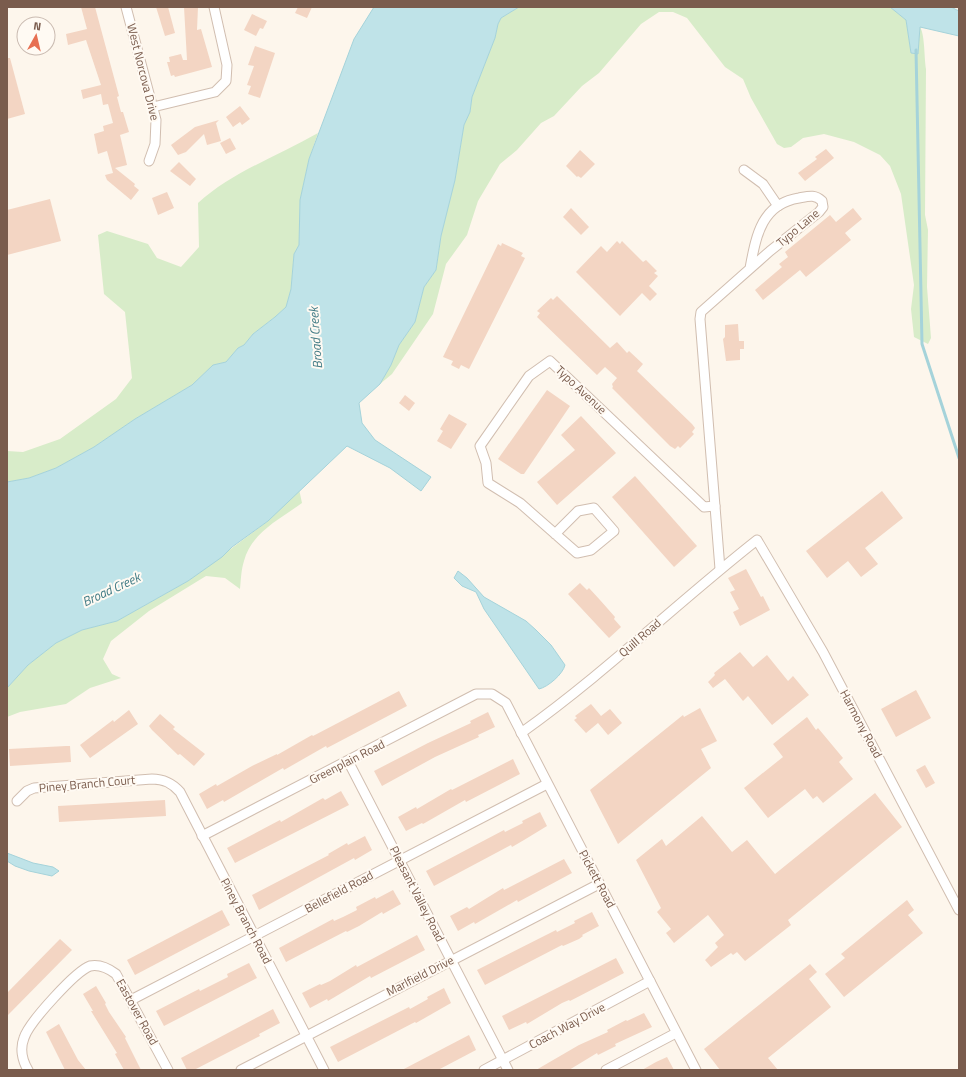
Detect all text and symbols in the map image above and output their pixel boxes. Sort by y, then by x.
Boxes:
north arrow [16,16,56,56]
text: N [33,18,42,35]
street label: West Norcova Drive [122,21,165,122]
street label: Typo Lane [772,204,823,251]
water label: Broad Creek [303,304,327,370]
street label: Typo Avenue [551,361,611,418]
water label: Broad Creek [79,566,145,611]
street label: Quill Road [614,614,665,662]
street label: Harmony Road [835,686,888,762]
street label: Greenplain Road [306,734,388,789]
street label: Piney Branch Court [38,770,137,797]
street label: Pleasant Valley Road [385,843,450,945]
street label: Pickett Road [574,846,621,911]
street label: Bellefield Road [301,865,377,918]
street label: Piney Branch Road [216,874,277,967]
street label: Marlfield Drive [383,950,457,1001]
street label: Eastover Road [111,975,163,1048]
street label: Coach Way Drive [525,997,608,1054]

